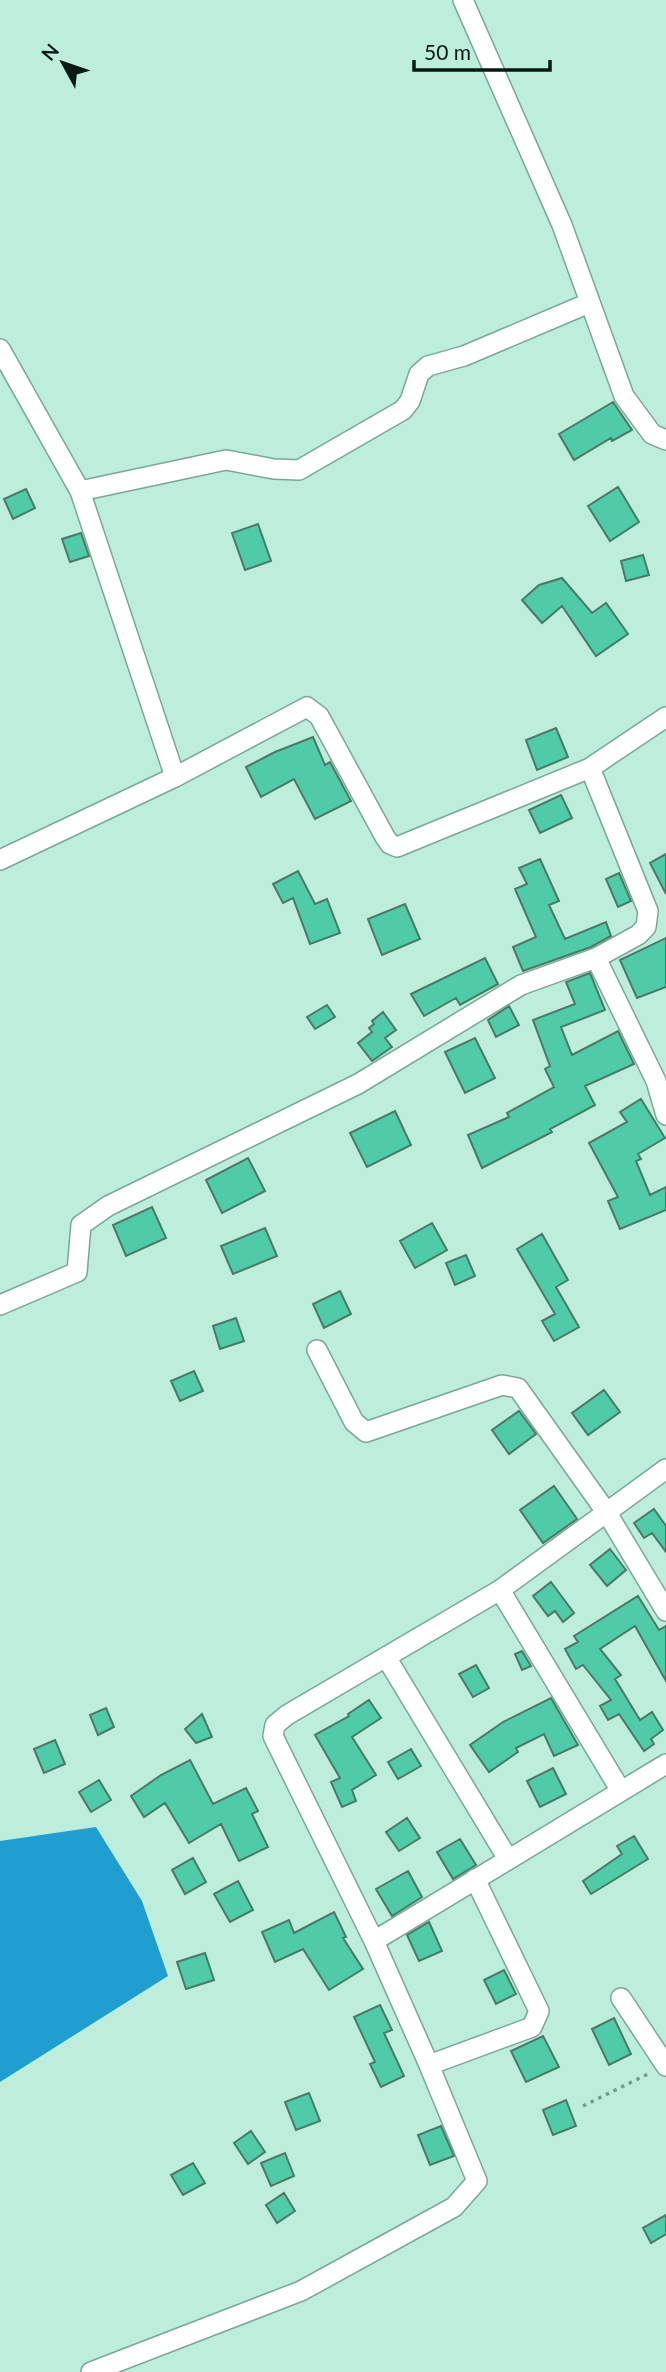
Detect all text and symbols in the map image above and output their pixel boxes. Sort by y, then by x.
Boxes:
north arrow [28,28,98,98]
scale bar [414,28,550,72]
text: N [36,39,63,65]
text: 50 m [424,39,471,64]

